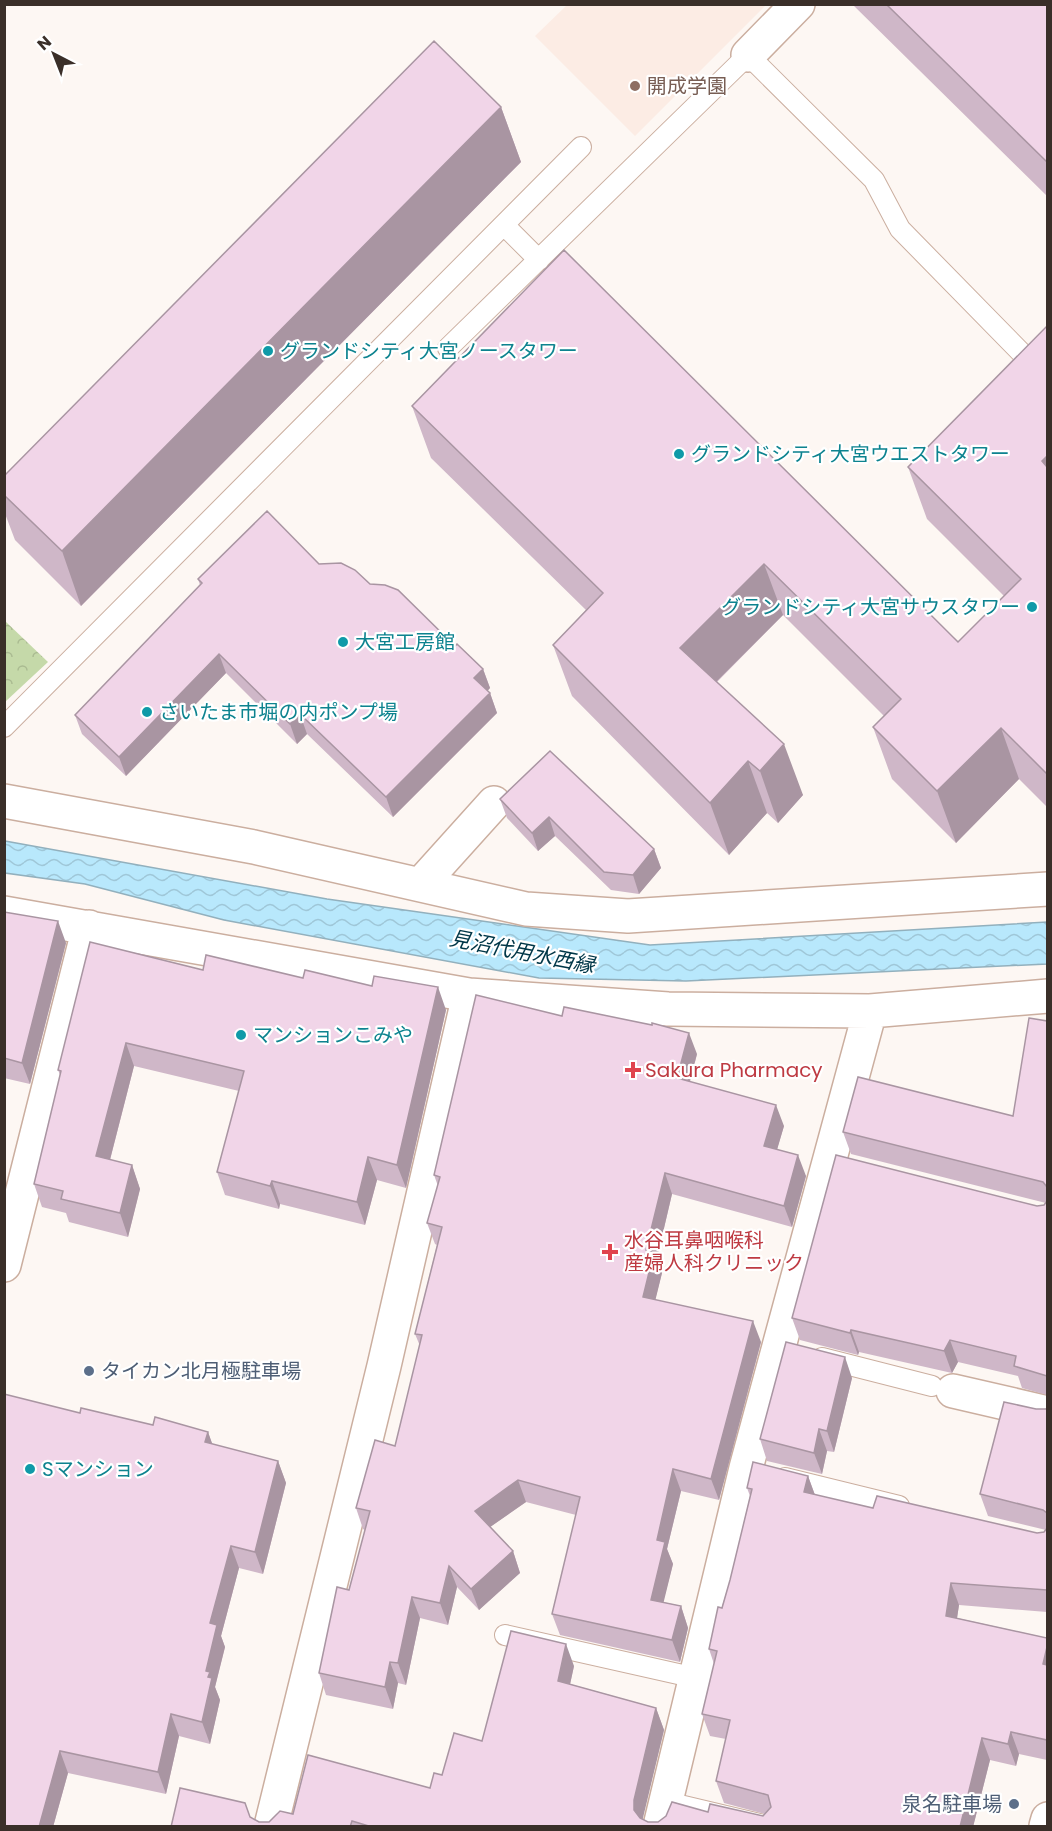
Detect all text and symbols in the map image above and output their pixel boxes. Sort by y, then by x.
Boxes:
north arrow [24,24,84,84]
text: N [32,31,56,56]
place label: 開成学園 [647,72,727,100]
marker: 開成学園 [628,79,642,93]
place label: グランドシティ大宮ノースタワー [280,337,578,365]
marker: グランドシティ大宮ノースタワー [261,344,275,358]
place label: グランドシティ大宮ウエストタワー [691,440,1010,468]
marker: グランドシティ大宮ウエストタワー [672,447,686,461]
place label: グランドシティ大宮サウスタワー [721,593,1020,621]
marker: グランドシティ大宮サウスタワー [1025,600,1039,614]
place label: 大宮工房館 [355,628,455,656]
marker: 大宮工房館 [336,635,350,649]
place label: さいたま市堀の内ポンプ場 [159,698,398,726]
marker: さいたま市堀の内ポンプ場 [140,705,154,719]
water label: 見沼代用水西縁 [447,923,599,980]
place label: マンションこみや [253,1021,413,1049]
marker: マンションこみや [234,1028,248,1042]
place label: Sakura Pharmacy [645,1056,823,1084]
marker: Sakura Pharmacy [626,1063,640,1077]
place label: 水谷耳鼻咽喉科 産婦人科クリニック [624,1226,804,1277]
marker: 水谷耳鼻咽喉科 産婦人科クリニック [601,1243,619,1261]
place label: タイカン北月極駐車場 [101,1357,301,1385]
marker: タイカン北月極駐車場 [82,1364,96,1378]
place label: Sマンション [42,1455,154,1483]
marker: Sマンション [23,1462,37,1476]
place label: 泉名駐車場 [902,1790,1002,1818]
marker: 泉名駐車場 [1007,1797,1021,1811]

